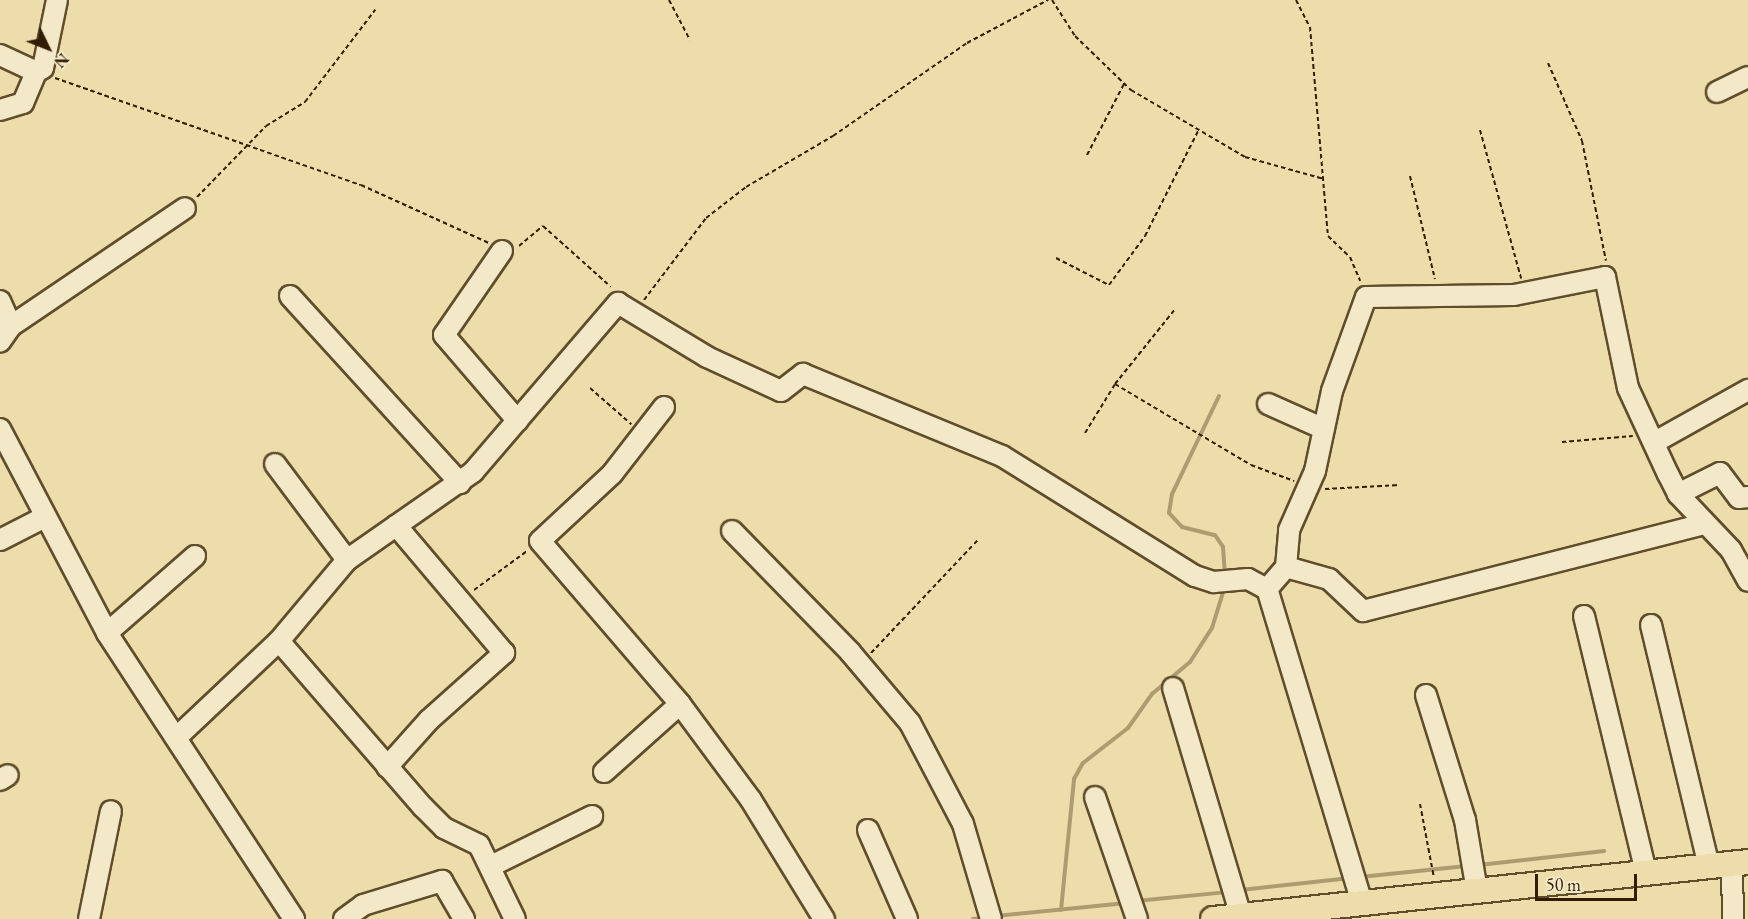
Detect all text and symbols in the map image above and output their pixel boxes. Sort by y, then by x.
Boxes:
north arrow [18,18,78,78]
text: N [49,49,74,73]
scale bar [1538,862,1640,900]
text: 50 m [1546,873,1581,896]

